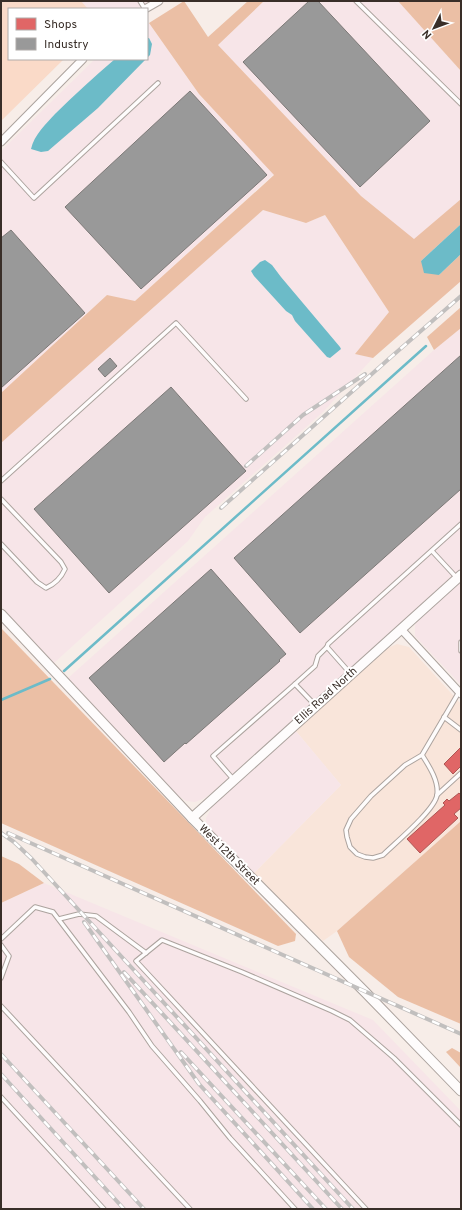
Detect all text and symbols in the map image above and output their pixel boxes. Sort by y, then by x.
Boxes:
legend [8,8,148,60]
north arrow [414,8,454,48]
text: Shops [44,17,77,33]
text: N [419,26,435,42]
text: Industry [44,37,89,53]
street label: Ellis Road North [292,664,360,728]
street label: West 12th Street [196,822,262,888]

